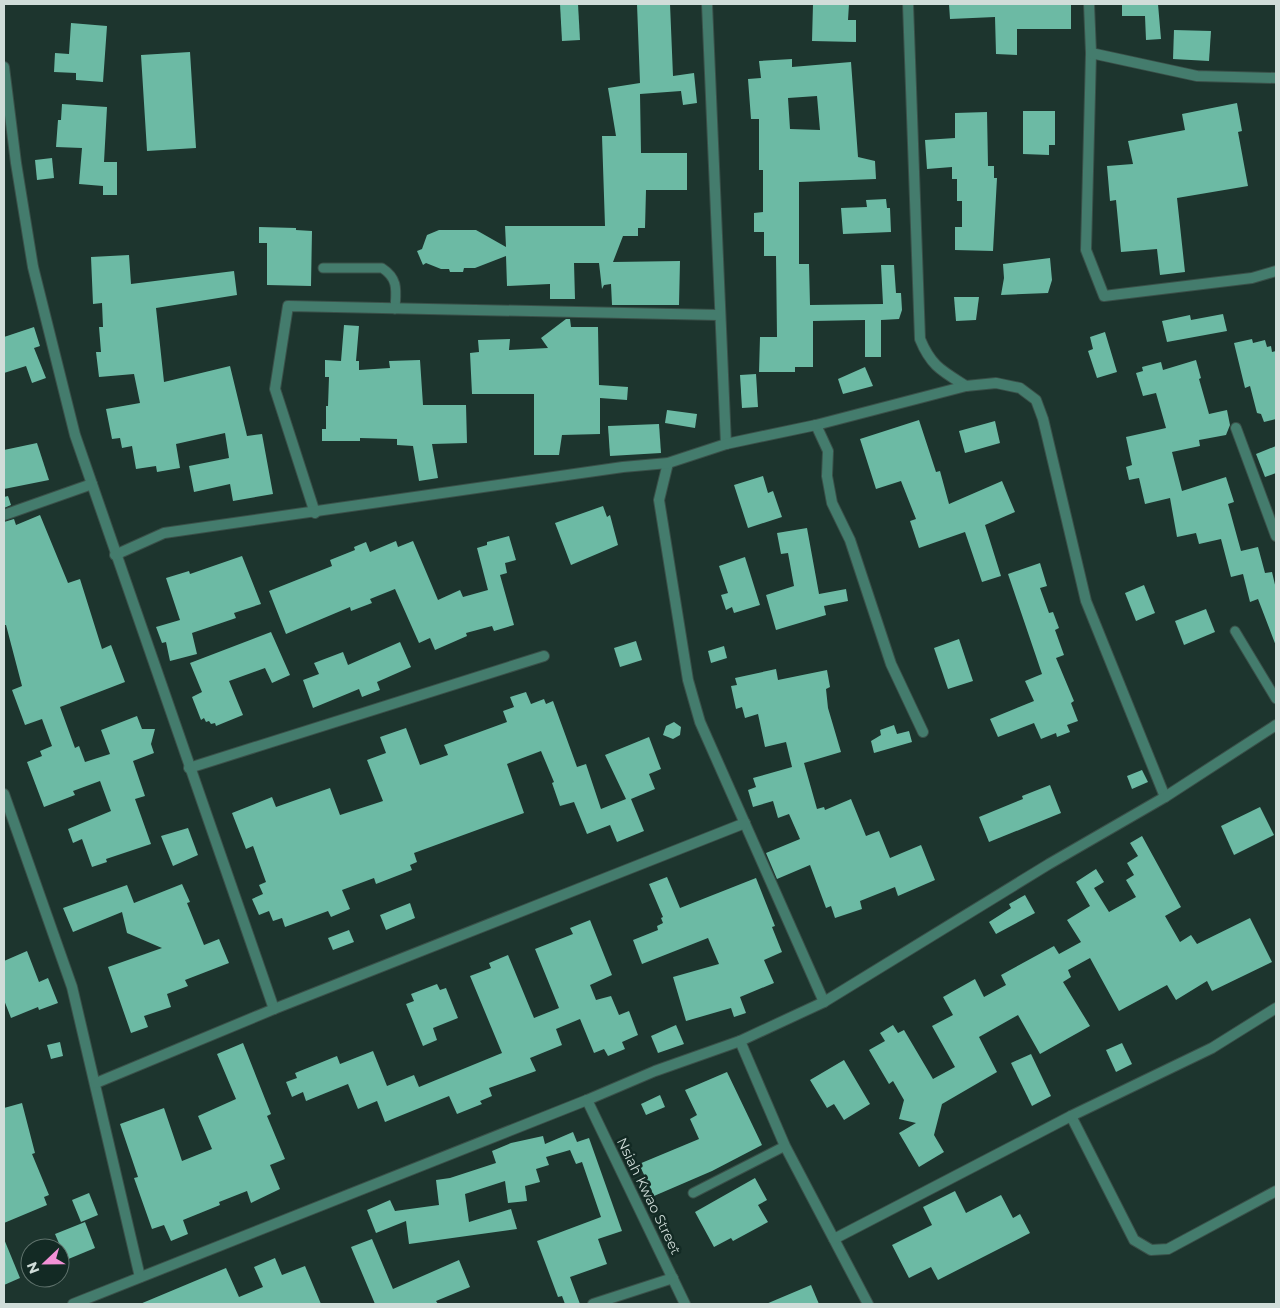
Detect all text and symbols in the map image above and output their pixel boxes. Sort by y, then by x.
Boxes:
street label: Nsiah Kwao Street [613,1135,685,1258]
north arrow [20,1238,70,1288]
text: N [22,1259,43,1276]

